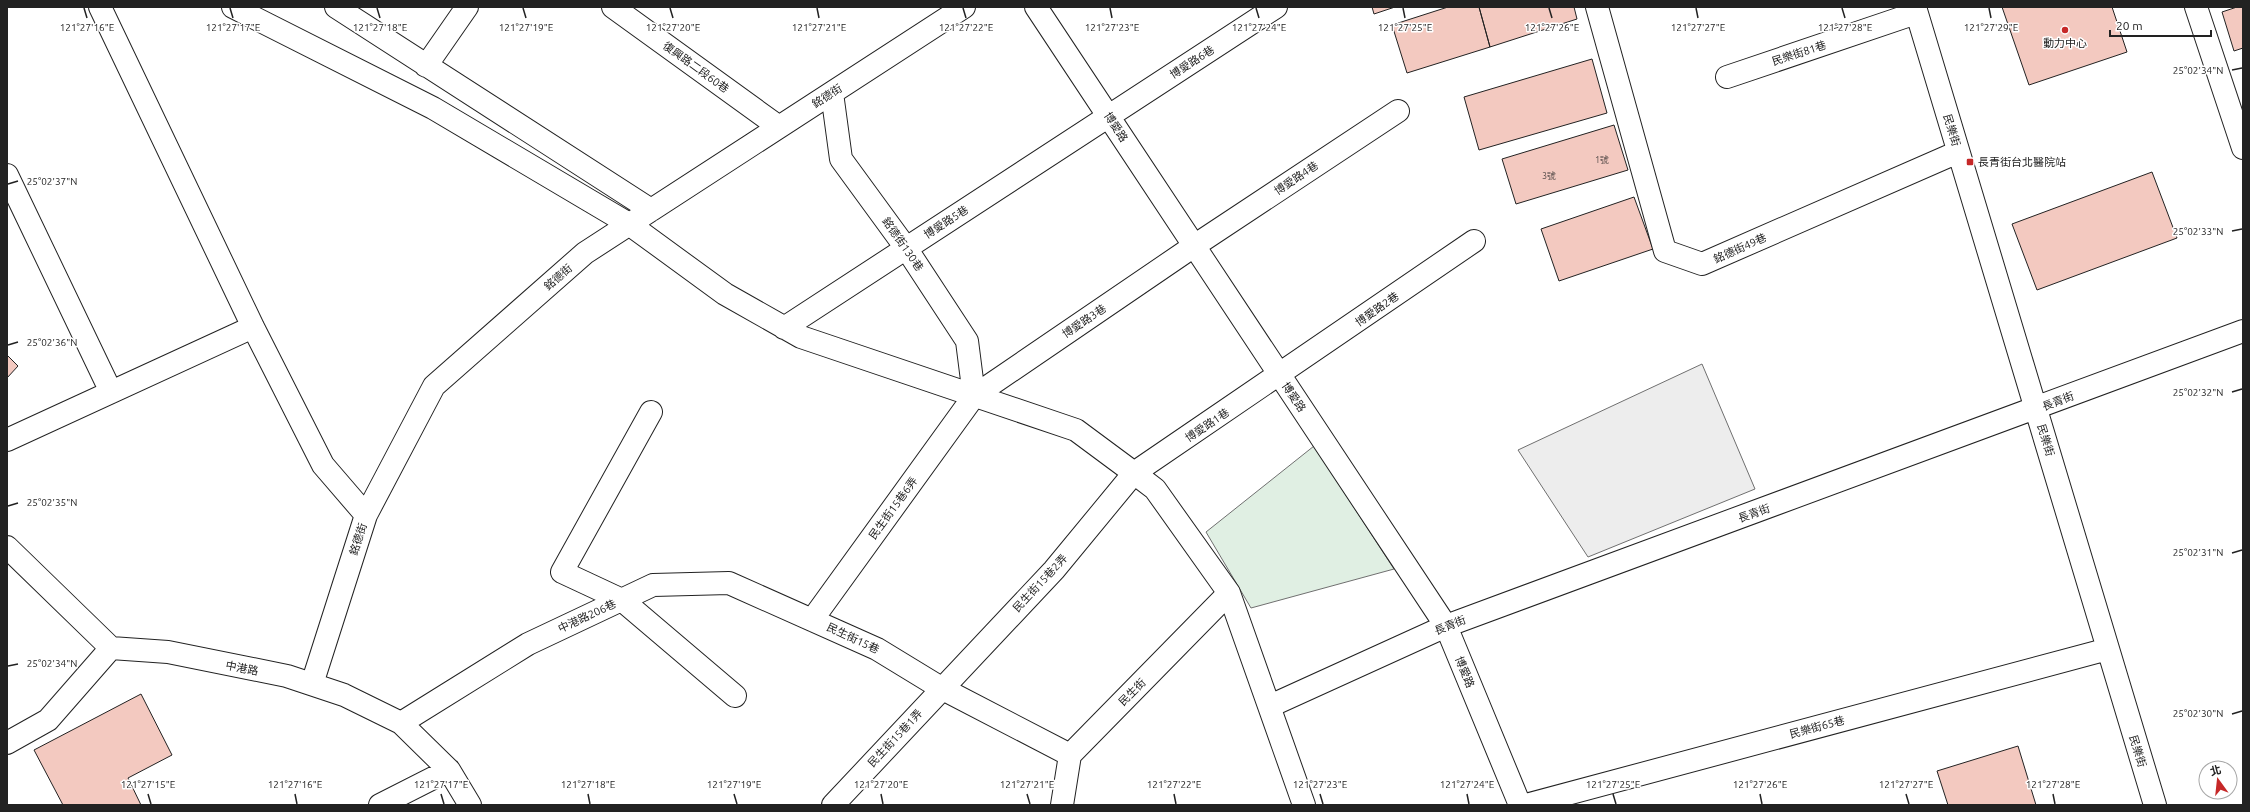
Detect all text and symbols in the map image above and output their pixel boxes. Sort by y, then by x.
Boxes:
scale bar [2110,12,2211,38]
text: 20 m [2116,19,2143,32]
text: 121°27'16"E [60,22,115,33]
text: 121°27'17"E [206,22,261,33]
text: 121°27'18"E [353,22,408,33]
text: 121°27'19"E [499,22,554,33]
text: 121°27'20"E [646,22,701,33]
text: 121°27'21"E [792,22,847,33]
text: 121°27'22"E [939,22,994,33]
text: 121°27'23"E [1085,22,1140,33]
text: 121°27'24"E [1232,22,1287,33]
text: 121°27'25"E [1378,22,1433,33]
text: 121°27'26"E [1525,22,1580,33]
text: 121°27'27"E [1671,22,1726,33]
text: 121°27'28"E [1818,22,1873,33]
text: 121°27'29"E [1964,22,2019,33]
marker: 動力中心 [2060,25,2070,35]
place label: 動力中心 [2043,37,2087,49]
street label: 復興路二段60巷 [661,39,731,95]
street label: 民樂街81巷 [1770,39,1828,67]
street label: 博愛路6巷 [1168,43,1216,81]
text: 25°02'34"N [2173,65,2223,76]
street label: 銘德街 [810,82,844,110]
street label: 博愛路 [1102,110,1130,144]
street label: 民樂街 [1941,112,1963,148]
house number: 1號 [1595,155,1609,165]
place label: 長青街台北醫院站 [1978,156,2066,168]
marker: 長青街台北醫院站 [1965,157,1975,167]
street label: 博愛路4巷 [1272,159,1320,197]
house number: 3號 [1542,171,1556,181]
text: 25°02'37"N [27,176,77,187]
street label: 博愛路5巷 [922,203,970,241]
street label: 銘德街130巷 [880,215,926,273]
text: 25°02'33"N [2173,226,2223,237]
street label: 銘德街49巷 [1712,231,1768,265]
street label: 銘德街 [542,262,574,292]
street label: 博愛路2巷 [1353,290,1401,328]
street label: 博愛路3巷 [1060,302,1108,340]
text: 25°02'36"N [27,337,77,348]
street label: 博愛路 [1280,380,1308,414]
text: 25°02'32"N [2173,387,2223,398]
street label: 長青街 [2040,389,2076,413]
street label: 博愛路1巷 [1183,406,1231,444]
street label: 民樂街 [2035,422,2057,458]
street label: 民生街15巷6弄 [867,475,919,541]
text: 25°02'35"N [27,497,77,508]
street label: 長青街 [1736,502,1772,524]
street label: 銘德街 [347,521,369,557]
text: 25°02'31"N [2173,547,2223,558]
street label: 民生街15巷2弄 [1011,552,1069,614]
street label: 中港路206巷 [556,597,618,635]
street label: 長青街 [1432,613,1468,637]
street label: 民生街15巷 [825,621,881,655]
street label: 博愛路 [1453,654,1477,690]
text: 25°02'34"N [27,658,77,669]
street label: 中港路 [225,659,259,677]
street label: 民生街 [1116,676,1148,708]
street label: 民生街15巷1弄 [866,707,924,769]
text: 25°02'30"N [2173,708,2223,719]
street label: 民樂街65巷 [1788,714,1846,740]
street label: 民樂街 [2127,733,2149,769]
north arrow [2198,760,2238,800]
text: 北 [2209,763,2222,778]
text: 121°27'15"E [121,779,176,790]
text: 121°27'16"E [268,779,323,790]
text: 121°27'17"E [414,779,469,790]
text: 121°27'18"E [561,779,616,790]
text: 121°27'19"E [707,779,762,790]
text: 121°27'20"E [854,779,909,790]
text: 121°27'21"E [1000,779,1055,790]
text: 121°27'22"E [1147,779,1202,790]
text: 121°27'23"E [1293,779,1348,790]
text: 121°27'24"E [1440,779,1495,790]
text: 121°27'25"E [1586,779,1641,790]
text: 121°27'26"E [1733,779,1788,790]
text: 121°27'27"E [1879,779,1934,790]
text: 121°27'28"E [2026,779,2081,790]

